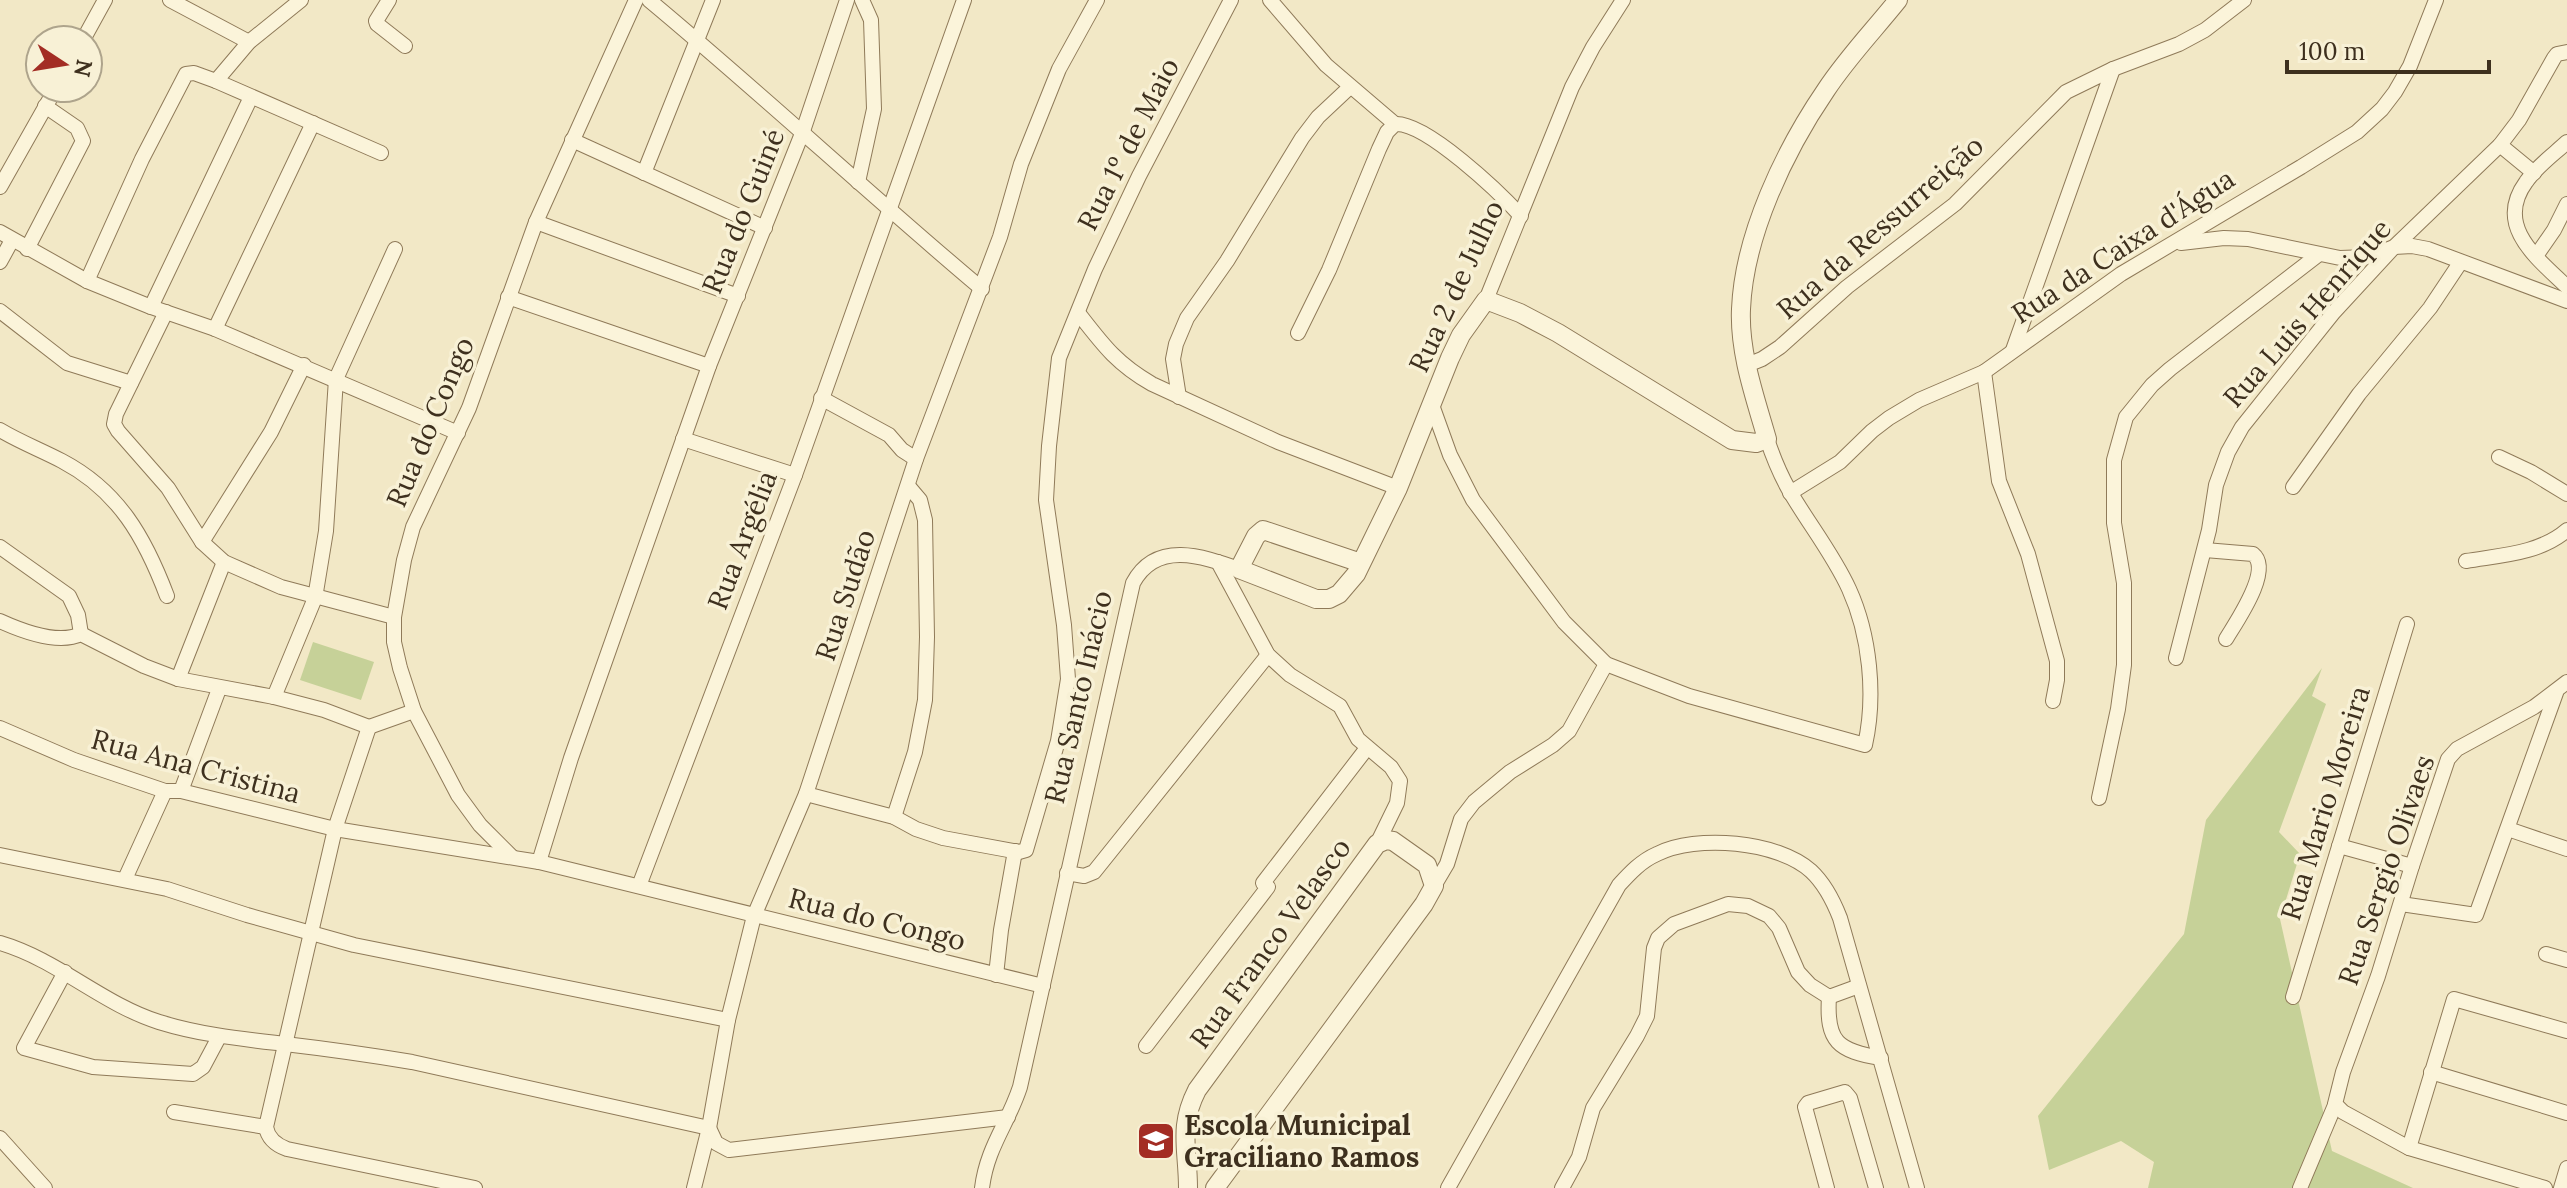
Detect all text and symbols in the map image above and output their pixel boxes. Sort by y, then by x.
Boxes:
north arrow [24,24,104,104]
scale bar [2287,24,2489,74]
text: 100 m [2299,36,2365,67]
street label: Rua 1º de Maio [1069,52,1187,236]
text: N [68,57,99,79]
street label: Rua do Guiné [694,123,792,299]
street label: Rua da Ressurreição [1769,127,1991,327]
street label: Rua da Caixa d'Água [2005,160,2241,332]
street label: Rua 2 de Julho [1400,194,1512,378]
street label: Rua Luis Henrique [2215,211,2399,415]
street label: Rua do Congo [378,332,482,512]
street label: Rua Argélia [699,465,785,615]
street label: Rua Sudão [807,525,883,665]
street label: Rua Santo Inácio [1036,587,1120,807]
street label: Rua Mario Moreira [2272,681,2378,925]
street label: Rua Ana Cristina [87,721,305,811]
street label: Rua Sergio Olivaes [2330,750,2442,990]
street label: Rua Franco Velasco [1181,831,1359,1055]
street label: Rua do Congo [785,880,969,958]
place label: Escola Municipal Graciliano Ramos [1184,1107,1419,1175]
school or university icon: Escola Municipal Graciliano Ramos [1135,1120,1177,1162]

